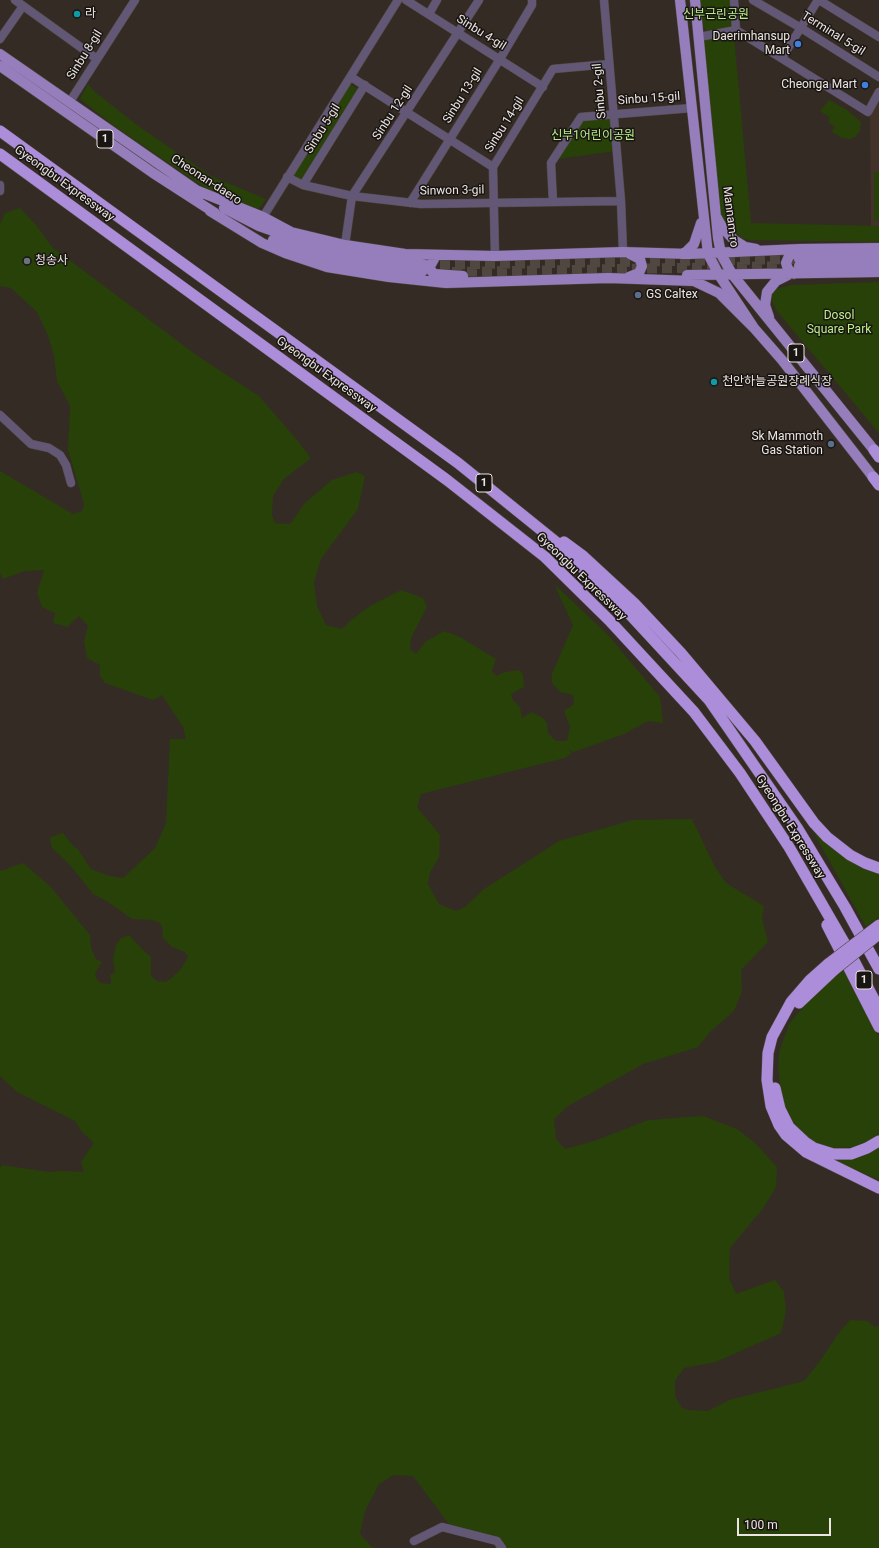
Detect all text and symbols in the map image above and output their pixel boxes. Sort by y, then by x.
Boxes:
place label: 라 [85,7,96,21]
park label: 신부근린공원 [683,8,749,22]
marker: 라 [72,9,82,19]
street label: Terminal 5-gil [799,9,867,59]
street label: Sinbu 4-gil [454,12,508,54]
street label: Sinbu 8-gil [64,28,106,82]
place label: Daerimhansup Mart [712,30,790,58]
marker: Daerimhansup Mart [793,39,803,49]
street label: Sinbu 2-gil [590,63,610,119]
street label: Sinbu 13-gil [440,66,486,126]
place label: Cheonga Mart [781,78,857,92]
marker: Cheonga Mart [860,80,870,90]
street label: Sinbu 12-gil [370,83,416,143]
street label: Sinbu 15-gil [617,90,681,108]
street label: Sinbu 14-gil [482,95,528,155]
street label: Sinbu 5-gil [302,102,344,156]
park label: 신부1어린이공원 [551,129,635,143]
road number: 1 [97,130,113,148]
street label: Gyeongbu Expressway [11,143,117,225]
street label: Cheonan-daero [168,152,244,208]
street label: Sinwon 3-gil [419,183,485,199]
street label: Mannam-ro [719,186,741,248]
place label: 청송사 [35,254,68,268]
marker: 청송사 [22,256,32,266]
place label: GS Caltex [646,288,698,302]
marker: GS Caltex [633,290,643,300]
park label: Dosol Square Park [807,309,871,337]
street label: Gyeongbu Expressway [273,334,379,416]
road number: 1 [788,344,804,362]
place label: 천안하늘공원장례식장 [722,375,832,389]
marker: 천안하늘공원장례식장 [709,377,719,387]
place label: Sk Mammoth Gas Station [751,430,823,458]
marker: Sk Mammoth Gas Station [826,439,836,449]
road number: 1 [476,474,492,492]
street label: Gyeongbu Expressway [533,530,629,624]
street label: Gyeongbu Expressway [752,772,828,882]
road number: 1 [856,971,872,989]
scale bar [739,1510,833,1536]
text: 100 m [744,1518,778,1532]

